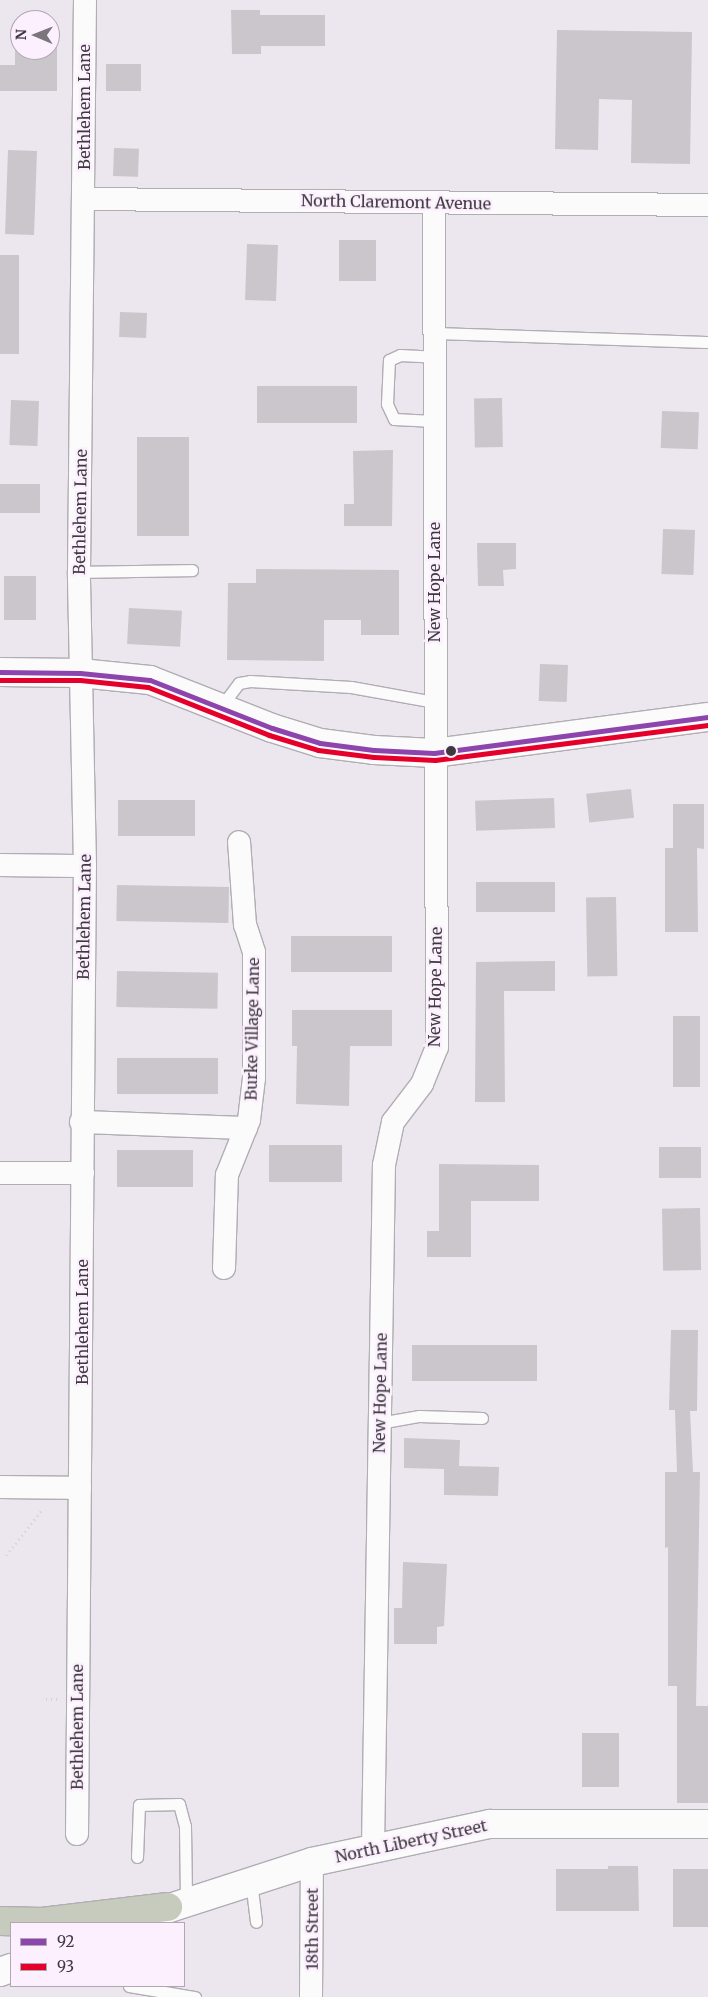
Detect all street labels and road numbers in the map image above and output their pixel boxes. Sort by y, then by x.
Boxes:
street label: Bethlehem Lane [74,44,94,170]
street label: North Claremont Avenue [301,191,491,213]
street label: Bethlehem Lane [69,449,91,575]
street label: New Hope Lane [424,522,444,642]
street label: Bethlehem Lane [73,854,95,980]
street label: New Hope Lane [424,927,446,1047]
street label: Burke Village Lane [241,957,263,1101]
street label: Bethlehem Lane [72,1259,92,1385]
street label: New Hope Lane [369,1333,391,1453]
street label: Bethlehem Lane [67,1664,87,1790]
street label: North Liberty Street [333,1816,489,1866]
street label: 18th Street [302,1888,322,1970]

